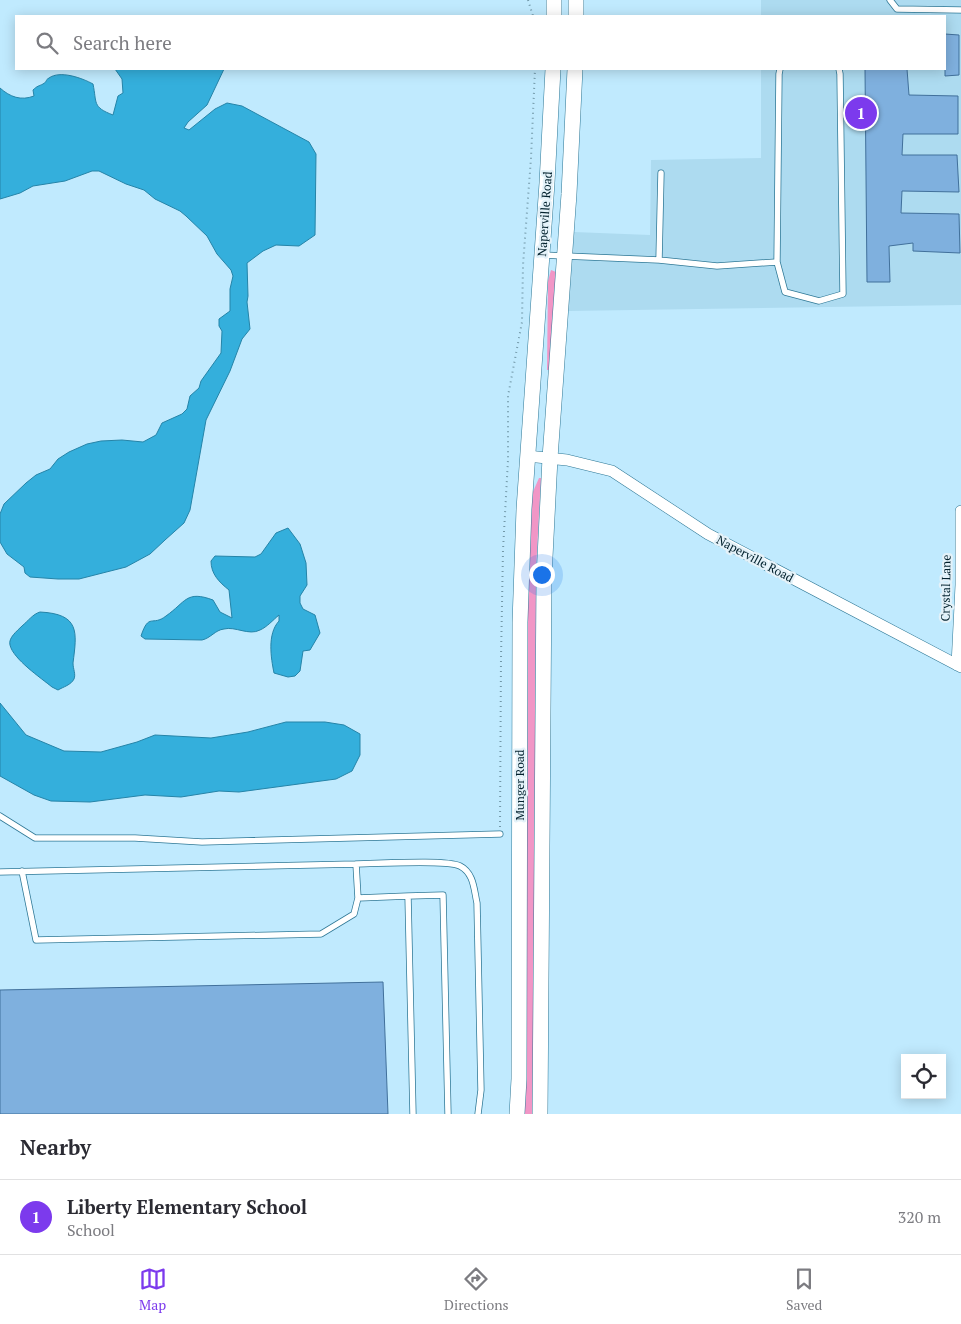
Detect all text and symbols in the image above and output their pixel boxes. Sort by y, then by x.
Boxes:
search box [15,15,946,70]
icon: search [33,29,61,57]
text: Search here [73,30,172,55]
pin: 1 [845,94,877,132]
street label: Naperville Road [534,171,555,257]
street label: Naperville Road [714,532,797,585]
street label: Crystal Lane [937,555,954,621]
your location [529,562,555,588]
street label: Munger Road [512,749,527,821]
map controls [901,1054,946,1099]
button: locate [901,1054,946,1099]
text: Nearby [20,1133,91,1161]
text: Liberty Elementary School [67,1194,307,1219]
text: 1 [31,1206,41,1228]
text: 320 m [898,1206,941,1228]
text: School [67,1219,115,1241]
tab: Map [139,1265,167,1314]
tab: Directions [444,1265,509,1314]
tab: Saved [786,1265,822,1314]

